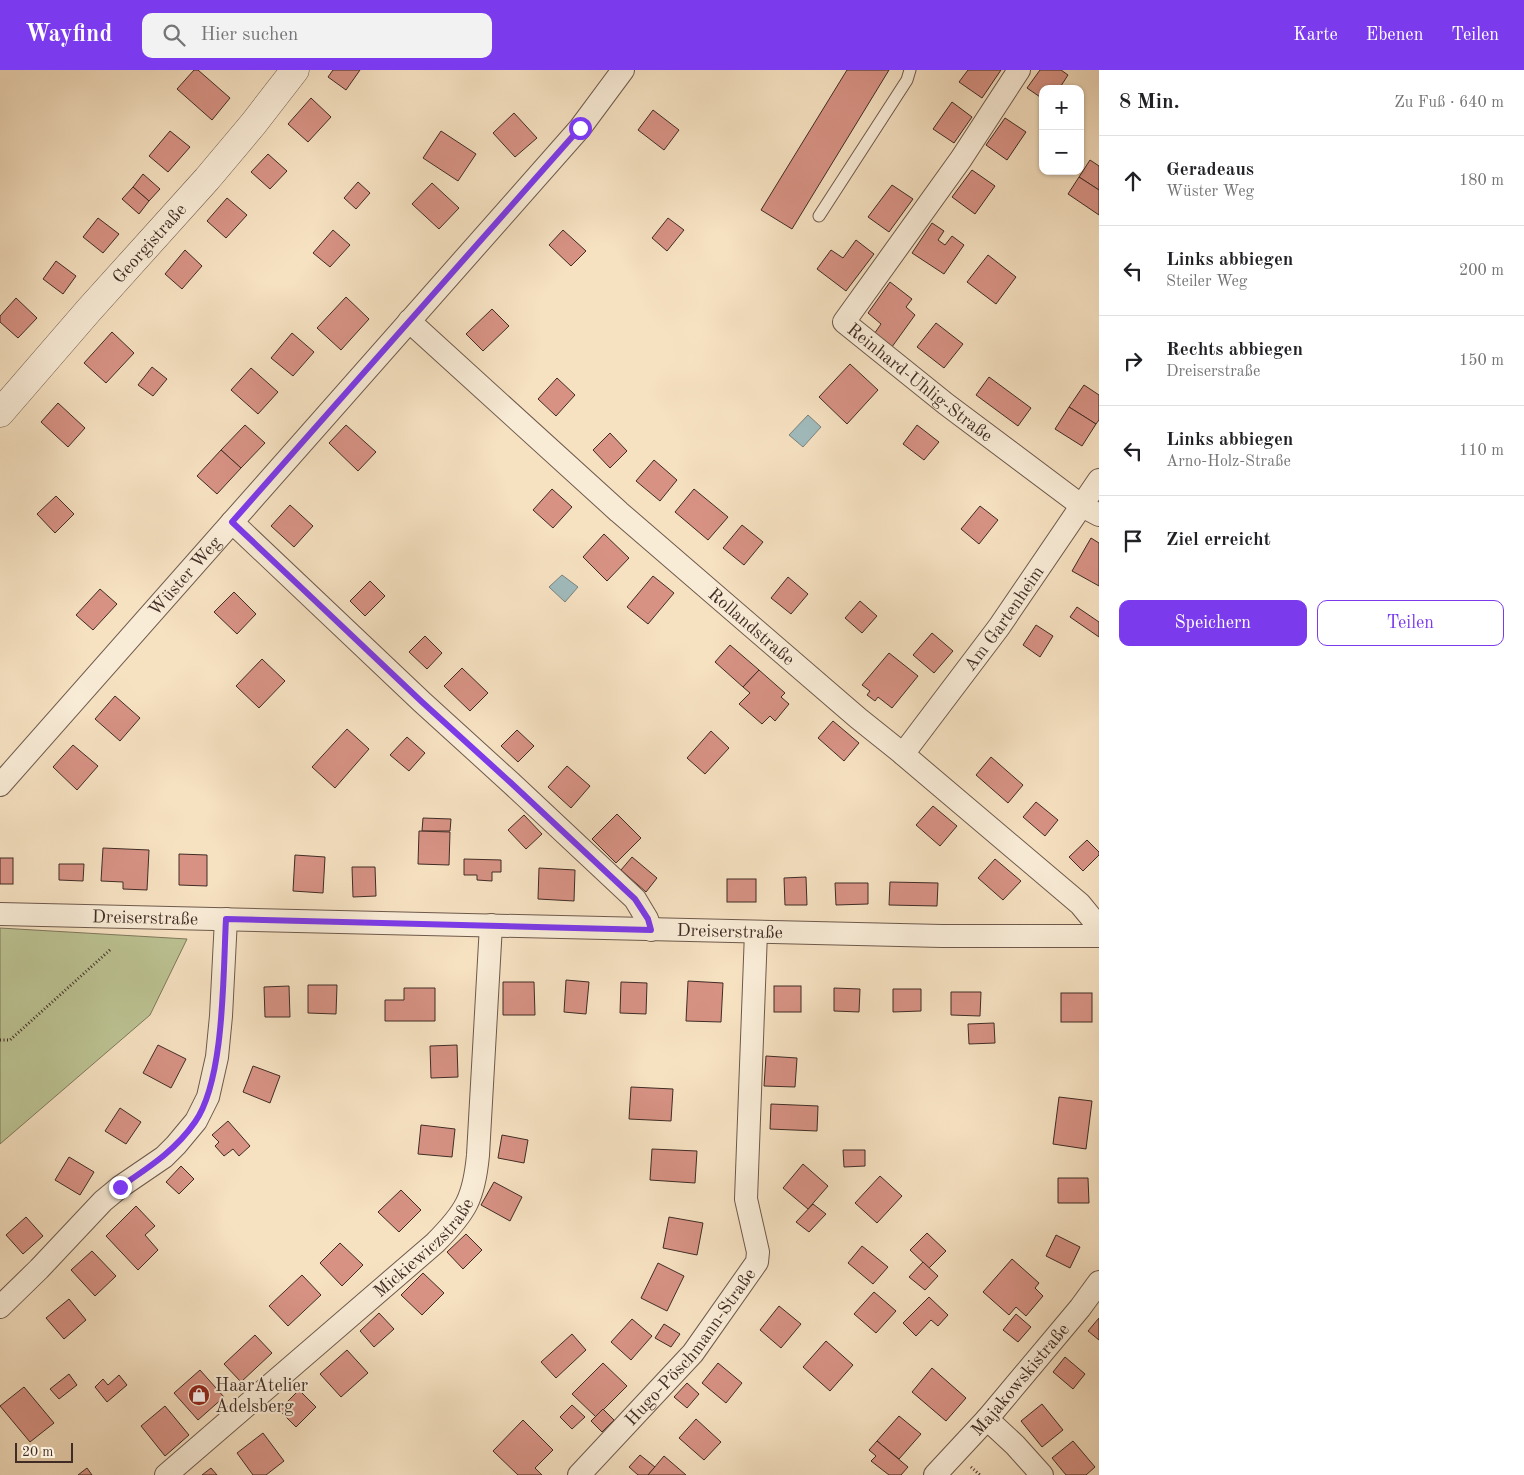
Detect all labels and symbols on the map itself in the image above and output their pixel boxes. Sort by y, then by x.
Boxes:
route start [569,117,592,140]
street label: Georgistraße [110,201,190,287]
street label: Reinhard-Uhlig-Straße [843,320,996,446]
street label: Wüster Weg [146,533,225,620]
street label: Am Gartenheim [961,563,1048,675]
street label: Rollandstraße [704,585,798,669]
street label: Dreiserstraße [92,908,198,929]
street label: Dreiserstraße [676,922,783,942]
route end [109,1176,132,1199]
street label: Mickiewiczstraße [371,1196,478,1301]
street label: Hugo-Pöschmann-Straße [622,1265,759,1429]
street label: Majakowskistraße [968,1320,1073,1440]
place label: HaarAtelier Adelsberg [215,1377,309,1416]
shop icon: HaarAtelier Adelsberg [187,1383,211,1407]
scale bar [15,1440,72,1463]

